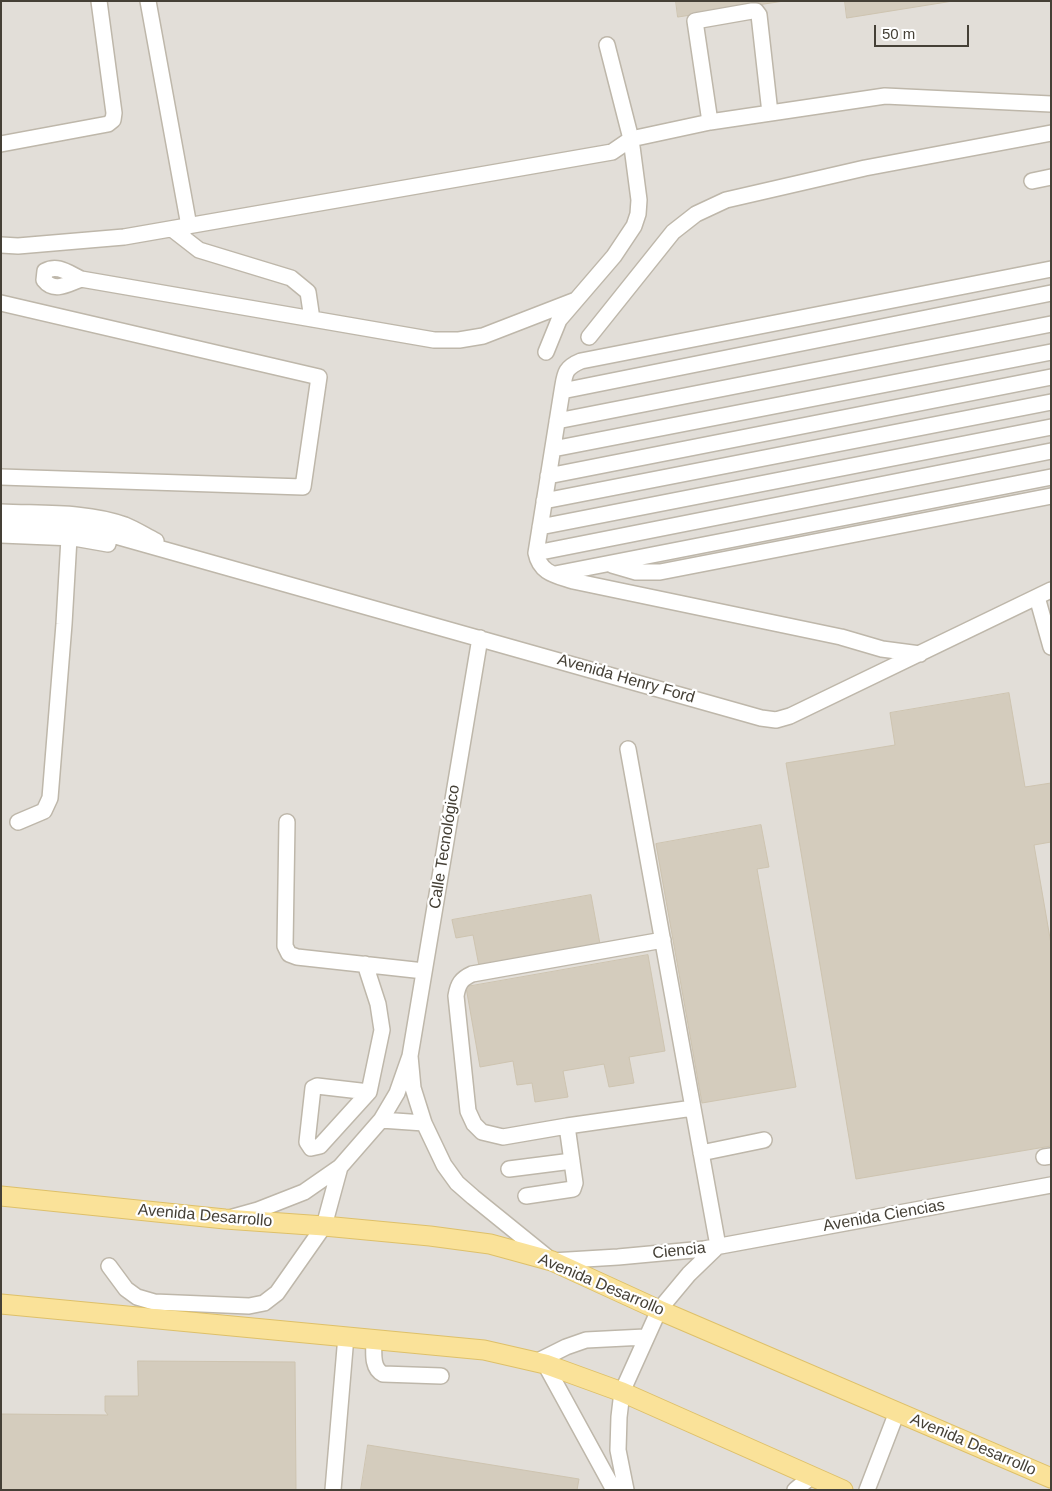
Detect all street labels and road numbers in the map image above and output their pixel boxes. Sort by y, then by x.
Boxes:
street label: Avenida Henry Ford [555,650,697,708]
street label: Calle Tecnológico [426,784,464,910]
street label: Avenida Ciencias [822,1196,946,1236]
street label: Avenida Desarrollo [137,1201,273,1231]
street label: Ciencia [651,1239,707,1263]
street label: Avenida Desarrollo [535,1250,667,1320]
street label: Avenida Desarrollo [907,1410,1039,1480]

